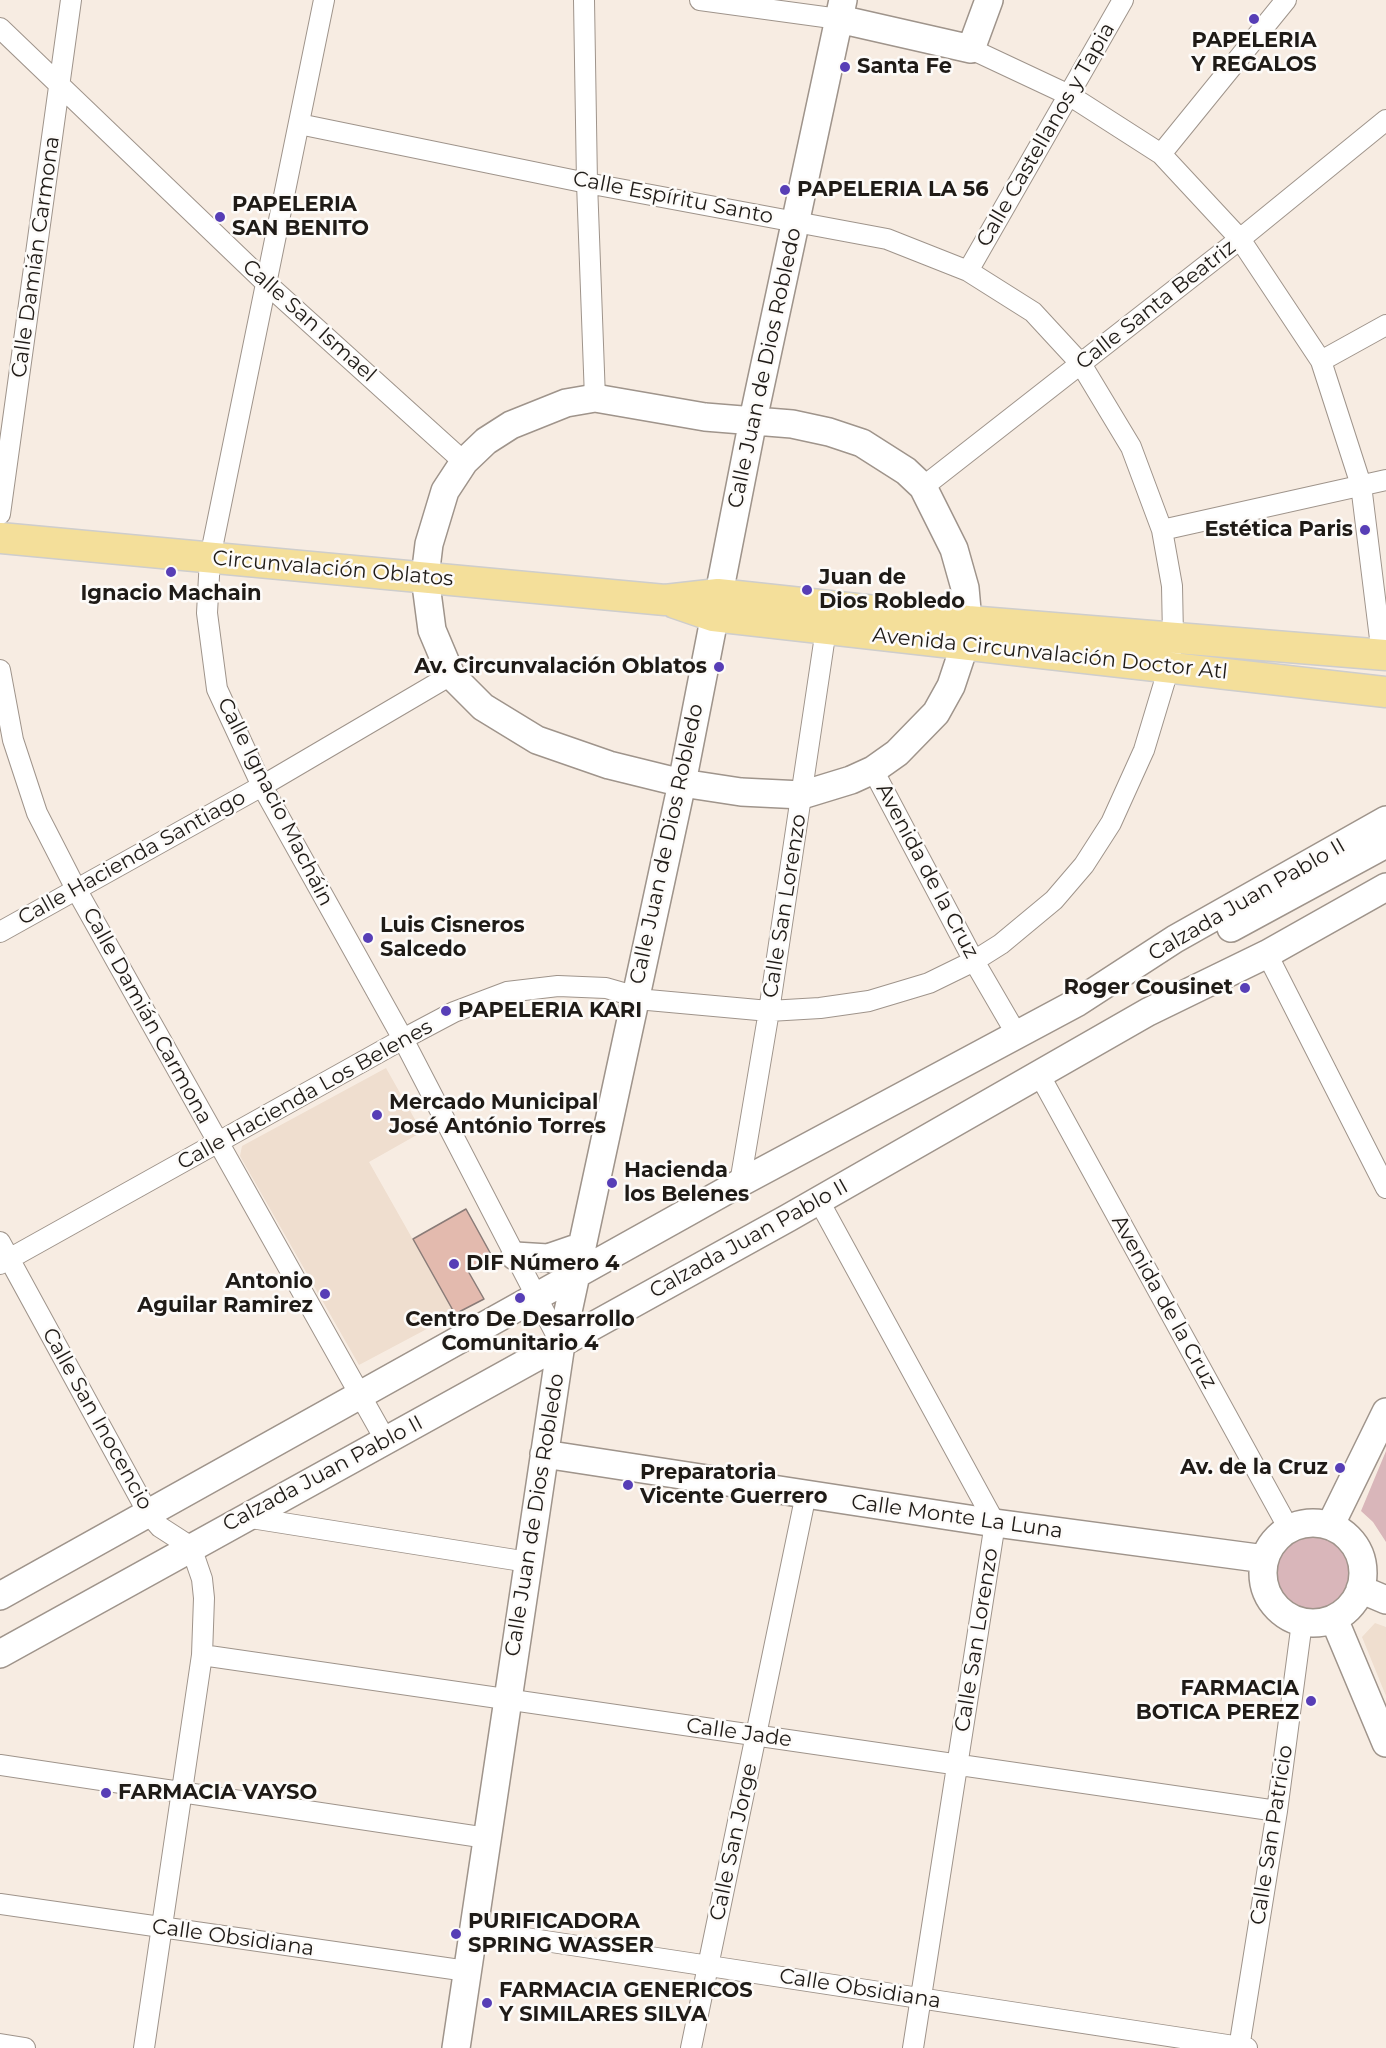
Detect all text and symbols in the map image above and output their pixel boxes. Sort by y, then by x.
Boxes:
marker: PAPELERIA Y REGALOS [1247,12,1261,26]
street label: Calle Castellanos y Tapia [971,18,1121,252]
place label: PAPELERIA Y REGALOS [1191,28,1317,78]
place label: Santa Fe [857,54,952,80]
marker: Santa Fe [838,60,852,74]
street label: Calle Damián Carmona [7,135,65,379]
street label: Calle Espíritu Santo [571,166,775,230]
place label: PAPELERIA LA 56 [797,177,989,203]
marker: PAPELERIA LA 56 [778,183,792,197]
place label: PAPELERIA SAN BENITO [232,192,369,242]
marker: PAPELERIA SAN BENITO [213,210,227,224]
street label: Calle Juan de Dios Robledo [723,226,807,510]
street label: Calle Santa Beatriz [1071,235,1241,375]
street label: Calle San Ismael [237,254,381,388]
place label: Estética Paris [1205,517,1353,543]
marker: Estética Paris [1358,523,1372,537]
street label: Circunvalación Oblatos [212,546,454,592]
marker: Ignacio Machain [164,565,178,579]
place label: Juan de Dios Robledo [819,565,965,615]
place label: Ignacio Machain [80,581,262,607]
marker: Juan de Dios Robledo [800,583,814,597]
street label: Avenida Circunvalación Doctor Atl [871,623,1229,685]
place label: Av. Circunvalación Oblatos [414,654,707,680]
marker: Av. Circunvalación Oblatos [712,660,726,674]
street label: Calle Ignacio Macháin [211,694,339,910]
street label: Calle Juan de Dios Robledo [625,702,709,986]
street label: Avenida de la Cruz [870,779,984,963]
street label: Calle Hacienda Santiago [14,785,250,931]
street label: Calle San Lorenzo [758,812,812,1000]
street label: Calzada Juan Pablo II [1144,833,1350,967]
street label: Calle Damián Carmona [77,903,217,1129]
place label: Luis Cisneros Salcedo [380,913,525,963]
marker: Luis Cisneros Salcedo [361,931,375,945]
place label: Roger Cousinet [1063,975,1233,1001]
marker: Roger Cousinet [1238,981,1252,995]
place label: PAPELERIA KARI [458,998,642,1024]
marker: PAPELERIA KARI [439,1004,453,1018]
street label: Calle Hacienda Los Belenes [173,1014,437,1176]
place label: Mercado Municipal José António Torres [389,1090,606,1140]
marker: Mercado Municipal José António Torres [370,1108,384,1122]
place label: Hacienda los Belenes [624,1158,749,1208]
street label: Calzada Juan Pablo II [645,1174,853,1304]
marker: Hacienda los Belenes [605,1176,619,1190]
street label: Avenida de la Cruz [1106,1211,1222,1393]
place label: DIF Número 4 [466,1251,619,1277]
marker: DIF Número 4 [447,1257,461,1271]
place label: Antonio Aguilar Ramirez [137,1269,313,1319]
marker: Antonio Aguilar Ramirez [318,1287,332,1301]
marker: Centro De Desarrollo Comunitario 4 [513,1291,527,1305]
place label: Centro De Desarrollo Comunitario 4 [405,1307,635,1357]
street label: Calle San Inocencio [36,1324,158,1514]
street label: Calle Juan de Dios Robledo [500,1372,570,1658]
street label: Calzada Juan Pablo II [219,1410,427,1538]
place label: Av. de la Cruz [1180,1455,1328,1481]
place label: Preparatoria Vicente Guerrero [640,1460,827,1510]
marker: Av. de la Cruz [1333,1461,1347,1475]
marker: Preparatoria Vicente Guerrero [621,1478,635,1492]
street label: Calle Monte La Luna [850,1490,1064,1544]
street label: Calle San Lorenzo [950,1546,1004,1734]
place label: FARMACIA BOTICA PEREZ [1136,1676,1299,1726]
marker: FARMACIA BOTICA PEREZ [1304,1694,1318,1708]
street label: Calle Jade [685,1713,793,1753]
street label: Calle San Patricio [1245,1743,1299,1927]
street label: Calle San Jorge [705,1761,763,1923]
place label: FARMACIA VAYSO [118,1780,317,1806]
marker: FARMACIA VAYSO [99,1786,113,1800]
place label: PURIFICADORA SPRING WASSER [468,1909,654,1959]
street label: Calle Obsidiana [150,1914,316,1962]
marker: PURIFICADORA SPRING WASSER [449,1927,463,1941]
street label: Calle Obsidiana [777,1964,943,2014]
place label: FARMACIA GENERICOS Y SIMILARES SILVA [499,1978,753,2028]
marker: FARMACIA GENERICOS Y SIMILARES SILVA [480,1996,494,2010]

